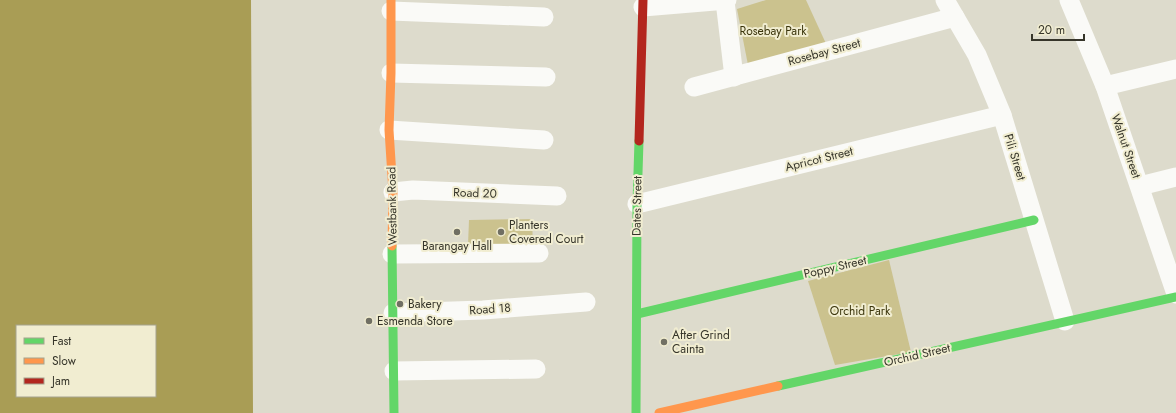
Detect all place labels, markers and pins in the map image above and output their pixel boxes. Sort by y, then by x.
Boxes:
place label: Planters Covered Court [509,216,584,248]
marker: Barangay Hall [452,227,462,237]
marker: Planters Covered Court [496,227,506,237]
place label: Barangay Hall [422,237,492,255]
place label: Bakery [408,295,442,313]
marker: Bakery [395,299,405,309]
place label: Esmenda Store [377,312,453,330]
marker: Esmenda Store [364,316,374,326]
place label: After Grind Cainta [672,326,730,358]
marker: After Grind Cainta [659,337,669,347]

